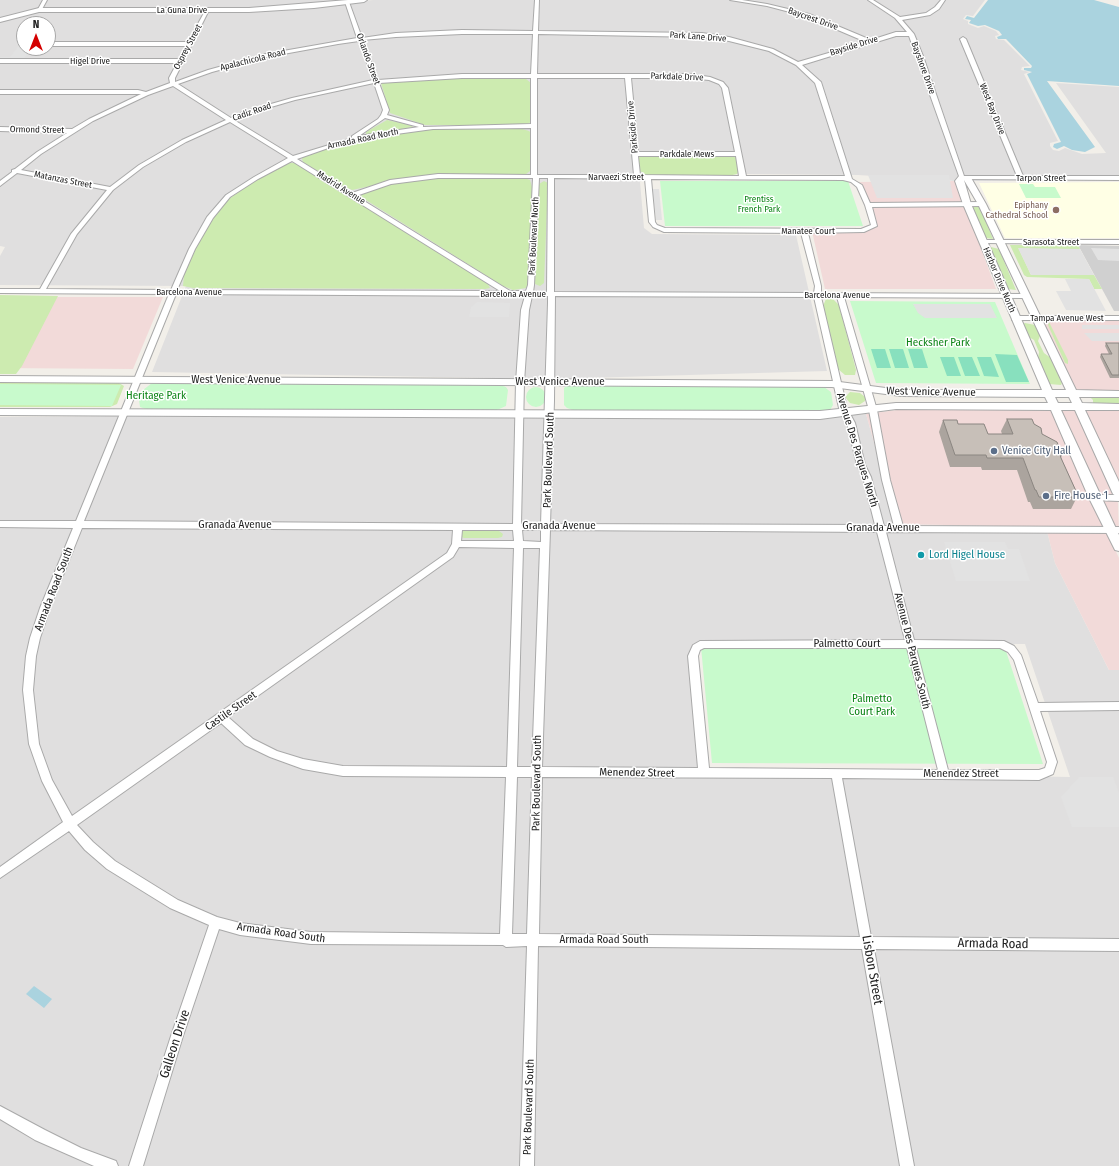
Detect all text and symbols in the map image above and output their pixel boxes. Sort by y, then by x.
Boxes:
street label: La Guna Drive [157,5,207,15]
street label: Baycrest Drive [787,5,839,33]
north arrow [16,16,56,56]
text: N [33,18,39,31]
street label: Osprey Street [172,22,204,72]
street label: Park Lane Drive [669,30,727,44]
street label: Orlando Street [354,32,382,86]
street label: Bayside Drive [829,34,879,58]
street label: Bayshore Drive [909,40,937,96]
street label: Apalachicola Road [219,47,287,73]
street label: Higel Drive [70,56,110,66]
street label: Parkdale Drive [650,71,704,83]
street label: West Bay Drive [977,82,1007,136]
street label: Cadiz Road [231,100,273,124]
street label: Parkside Drive [625,100,641,154]
street label: Ormond Street [10,124,64,136]
street label: Armada Road North [326,126,400,152]
street label: Parkdale Mews [660,149,714,159]
street label: Matanzas Street [33,169,93,191]
street label: Madrid Avenue [315,169,367,207]
street label: Narvaezi Street [588,172,644,182]
street label: Tarpon Street [1016,173,1066,183]
park label: Prentiss French Park [738,194,780,215]
street label: Park Boulevard North [527,197,541,275]
place label: Epiphany Cathedral School [986,200,1048,221]
marker: Epiphany Cathedral School [1051,205,1061,215]
street label: Manatee Court [781,226,835,236]
street label: Sarasota Street [1023,237,1079,247]
street label: Harbor Drive North [980,246,1018,314]
street label: Barcelona Avenue [156,287,222,297]
street label: Barcelona Avenue [480,289,546,299]
street label: Barcelona Avenue [804,290,870,300]
street label: Tampa Avenue West [1030,313,1104,323]
park label: Hecksher Park [906,336,970,350]
street label: West Venice Avenue [191,373,281,387]
street label: West Venice Avenue [515,375,605,389]
street label: West Venice Avenue [886,385,976,399]
park label: Heritage Park [126,389,186,403]
street label: Avenue Des Parques North [833,391,881,509]
street label: Park Boulevard South [541,412,557,508]
place label: Venice City Hall [1002,444,1071,458]
marker: Venice City Hall [989,446,999,456]
place label: Fire House 1 [1054,489,1108,503]
marker: Fire House 1 [1041,491,1051,501]
street label: Granada Avenue [198,518,272,532]
street label: Granada Avenue [522,519,596,533]
street label: Granada Avenue [846,521,920,535]
street label: Armada Road South [32,545,76,633]
place label: Lord Higel House [929,548,1005,562]
marker: Lord Higel House [916,550,926,560]
street label: Avenue Des Parques South [891,591,933,711]
street label: Palmetto Court [813,637,881,651]
street label: Castile Street [203,688,259,734]
park label: Palmetto Court Park [849,692,895,718]
street label: Park Boulevard South [530,735,544,831]
street label: Menendez Street [599,766,675,780]
street label: Menendez Street [923,767,999,781]
street label: Armada Road South [236,920,326,946]
street label: Armada Road South [559,933,649,947]
street label: Lisbon Street [858,934,886,1006]
street label: Armada Road [957,936,1029,952]
street label: Galleon Drive [157,1008,193,1080]
street label: Park Boulevard South [521,1059,537,1155]

